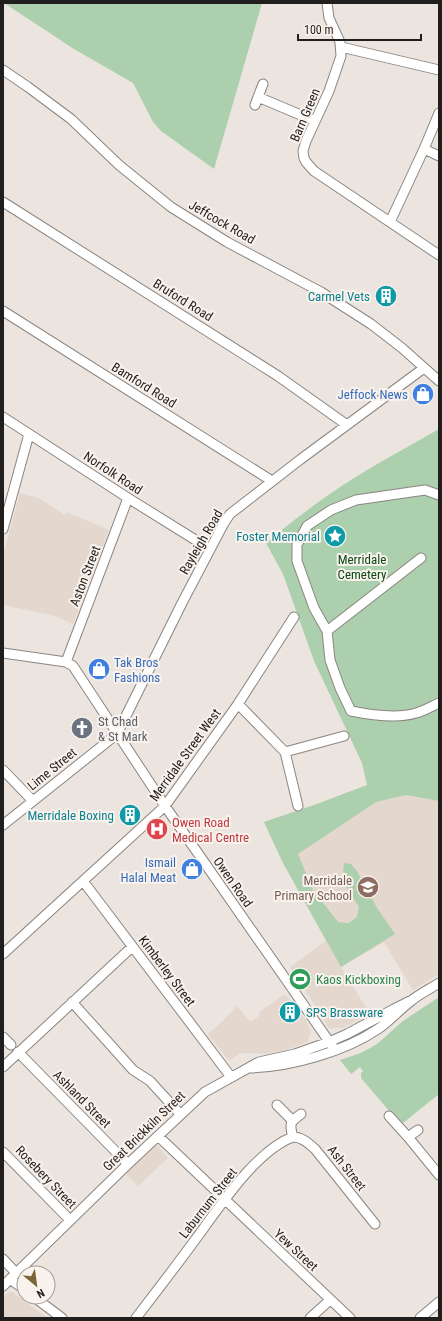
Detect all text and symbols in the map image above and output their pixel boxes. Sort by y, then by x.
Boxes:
scale bar [298,16,421,42]
text: 100 m [304,23,334,37]
street label: Barn Green [287,86,323,144]
street label: Jeffcock Road [186,197,258,247]
street label: Bruford Road [150,276,216,324]
building icon: Carmel Vets [373,283,399,309]
place label: Carmel Vets [308,289,370,304]
street label: Bamford Road [109,359,179,411]
shop icon: Jeffock News [410,381,436,407]
place label: Jeffock News [337,387,408,402]
street label: Norfolk Road [81,448,145,498]
street label: Rayleigh Road [176,507,226,577]
place icon: Foster Memorial [322,523,348,549]
place label: Foster Memorial [236,529,320,544]
street label: Aston Street [67,544,103,608]
park label: Merridale Cemetery [338,552,387,582]
place label: Tak Bros Fashions [114,655,160,685]
shop icon: Tak Bros Fashions [86,656,112,682]
street label: Merridale Street West [146,706,224,804]
place label: St Chad & St Mark [98,714,148,744]
church icon: St Chad & St Mark [69,715,95,741]
street label: Lime Street [25,745,80,793]
building icon: Merridale Boxing [117,802,143,828]
place label: Merridale Boxing [28,808,114,823]
place label: Owen Road Medical Centre [172,815,249,845]
hospital icon: Owen Road Medical Centre [144,816,170,842]
street label: Owen Road [210,854,256,910]
place label: Ismail Halal Meat [121,855,176,885]
shop icon: Ismail Halal Meat [179,856,205,882]
place label: Merridale Primary School [274,873,352,903]
school or university icon: Merridale Primary School [355,874,381,900]
street label: Kimberley Street [136,933,198,1009]
sports icon: Kaos Kickboxing [287,966,313,992]
place label: Kaos Kickboxing [316,972,401,987]
building icon: SPS Brassware [277,999,303,1025]
place label: SPS Brassware [306,1005,383,1020]
street label: Ashland Street [50,1067,114,1131]
street label: Great Brickkiln Street [100,1088,188,1174]
street label: Ash Street [325,1142,369,1194]
street label: Rosebery Street [13,1143,80,1211]
street label: Laburnum Street [176,1165,240,1241]
street label: Yew Street [271,1226,321,1274]
north arrow [16,1265,56,1305]
text: N [34,1286,47,1301]

